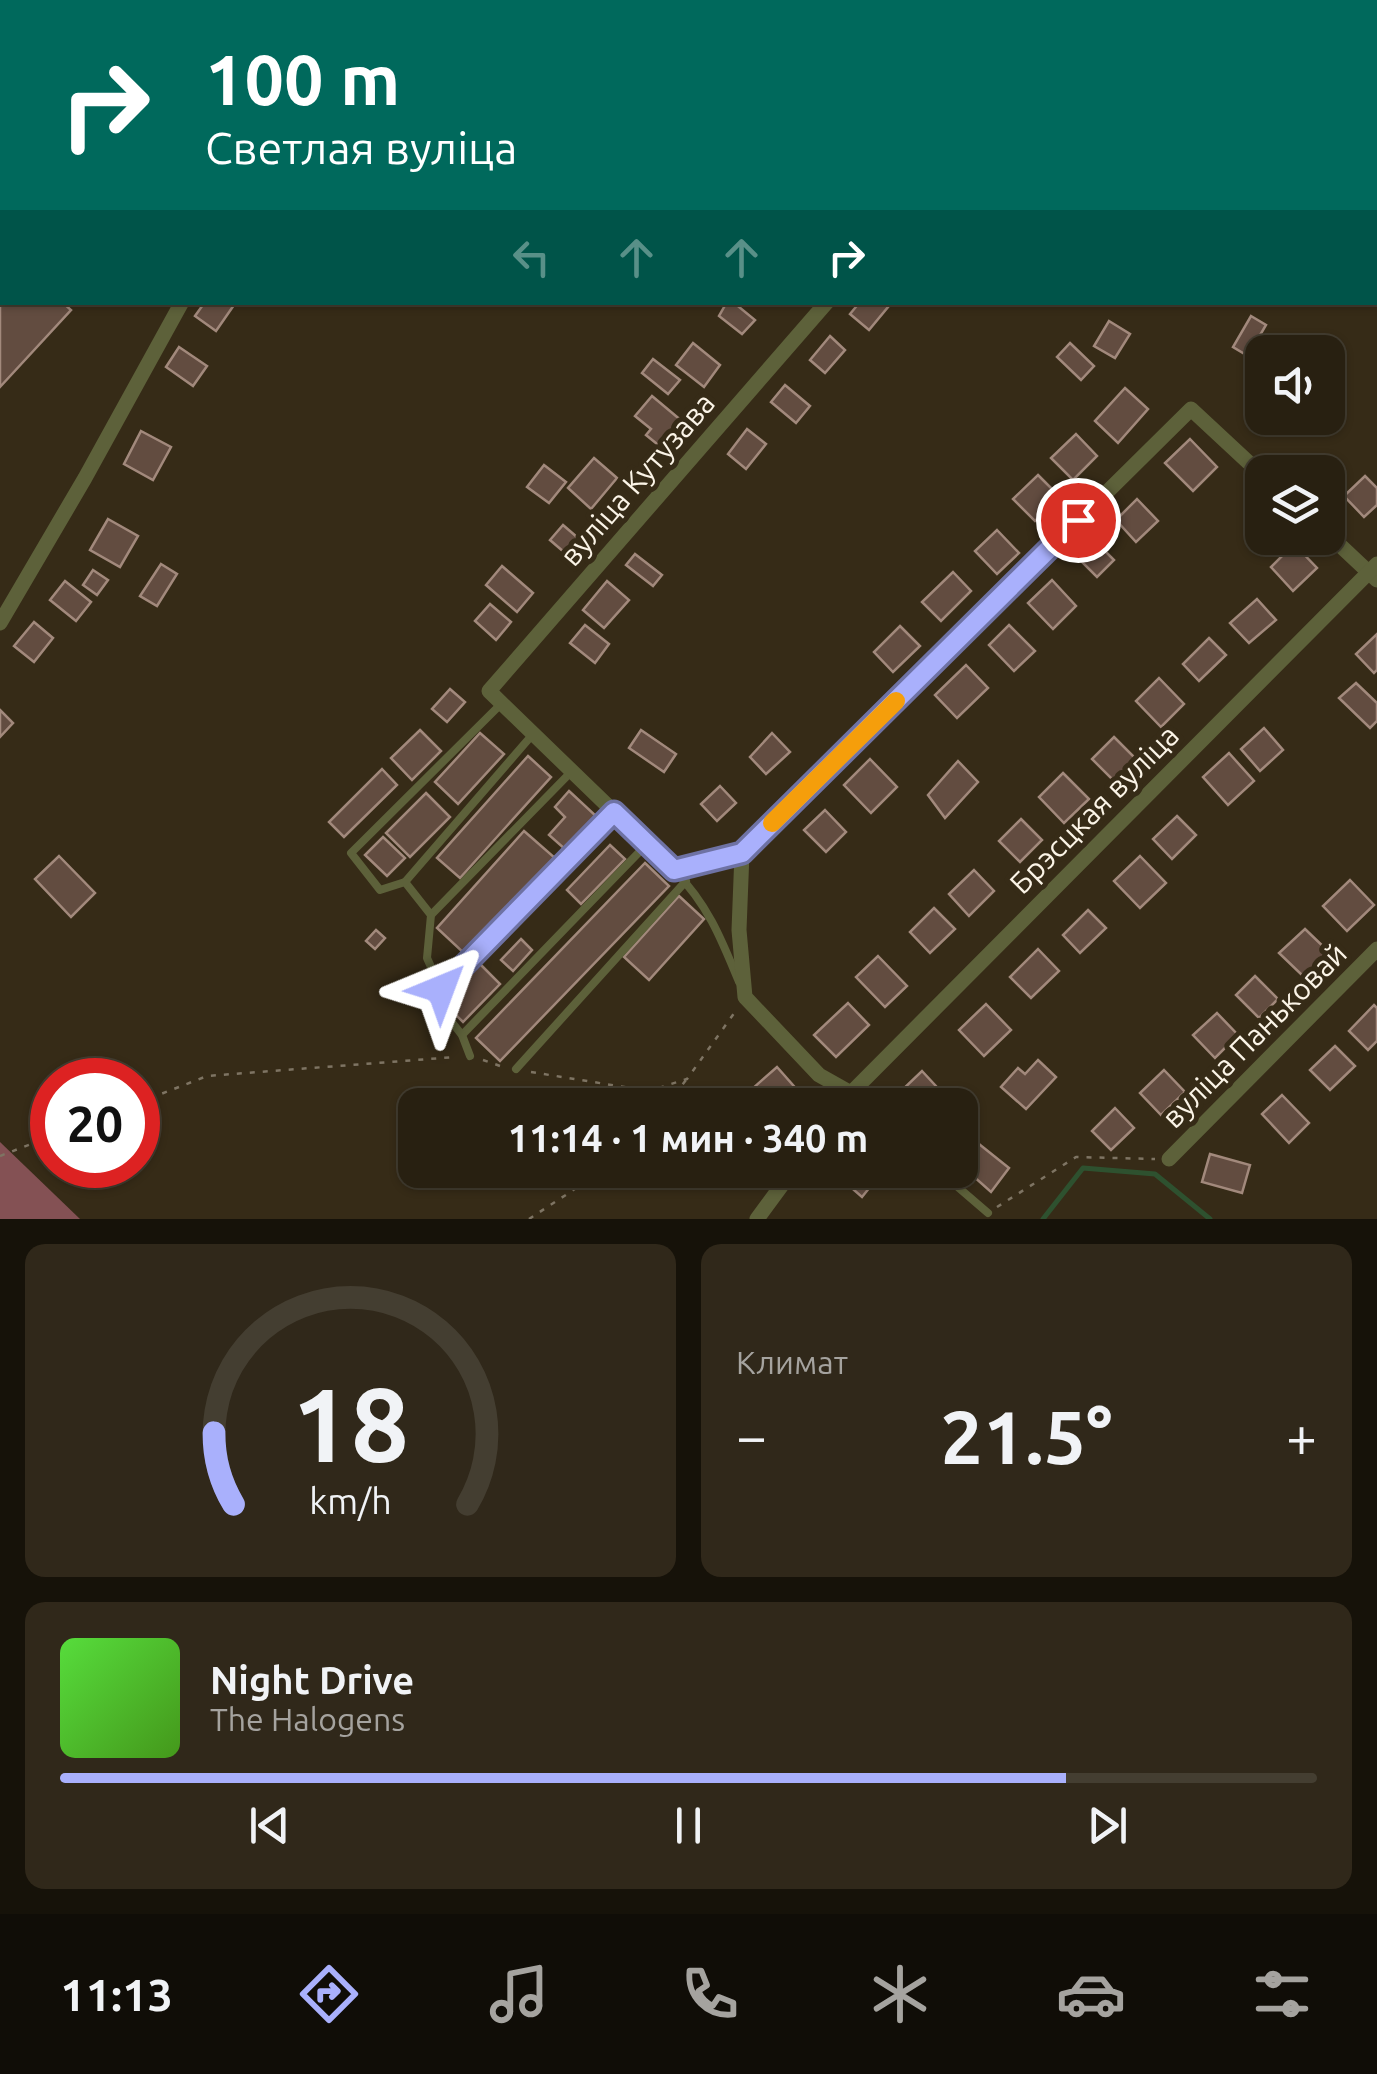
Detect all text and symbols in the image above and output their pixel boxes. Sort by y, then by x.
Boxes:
icon: right [40,40,170,170]
text: 100 m [205,40,400,118]
text: Светлая вуліца [205,122,517,173]
icon: left [504,230,559,285]
icon: ahead [609,230,664,285]
icon: ahead [714,230,769,285]
icon: right [819,230,874,285]
map controls [1245,335,1345,555]
button: sound [1245,335,1345,435]
street label: вуліца Кутузава [553,386,721,572]
button: layers [1245,455,1345,555]
pin [1036,478,1121,563]
icon: arrive [1051,493,1106,548]
street label: Брэсцкая вуліца [1003,718,1185,900]
street label: вуліца Паньковай [1155,936,1353,1134]
position arrow [389,937,493,1041]
speed limit sign: 20 [30,1058,160,1188]
text: 11:14 · 1 мин · 340 m [508,1117,868,1159]
text: Климат [736,1344,848,1380]
text: 18 [292,1365,409,1482]
text: 21.5° [941,1394,1112,1478]
text: − [736,1405,767,1466]
text: + [1286,1405,1317,1466]
text: km/h [309,1481,392,1521]
text: Night Drive [210,1659,414,1701]
text: The Halogens [210,1701,405,1737]
icon: previous [242,1798,297,1853]
icon: pause [661,1798,716,1853]
icon: next [1080,1798,1135,1853]
icon: directions [294,1959,364,2029]
icon: music [484,1959,554,2029]
icon: phone [675,1959,745,2029]
icon: climate [865,1959,935,2029]
icon: car [1056,1959,1126,2029]
icon: filters [1247,1959,1317,2029]
text: 11:13 [60,1969,173,2020]

